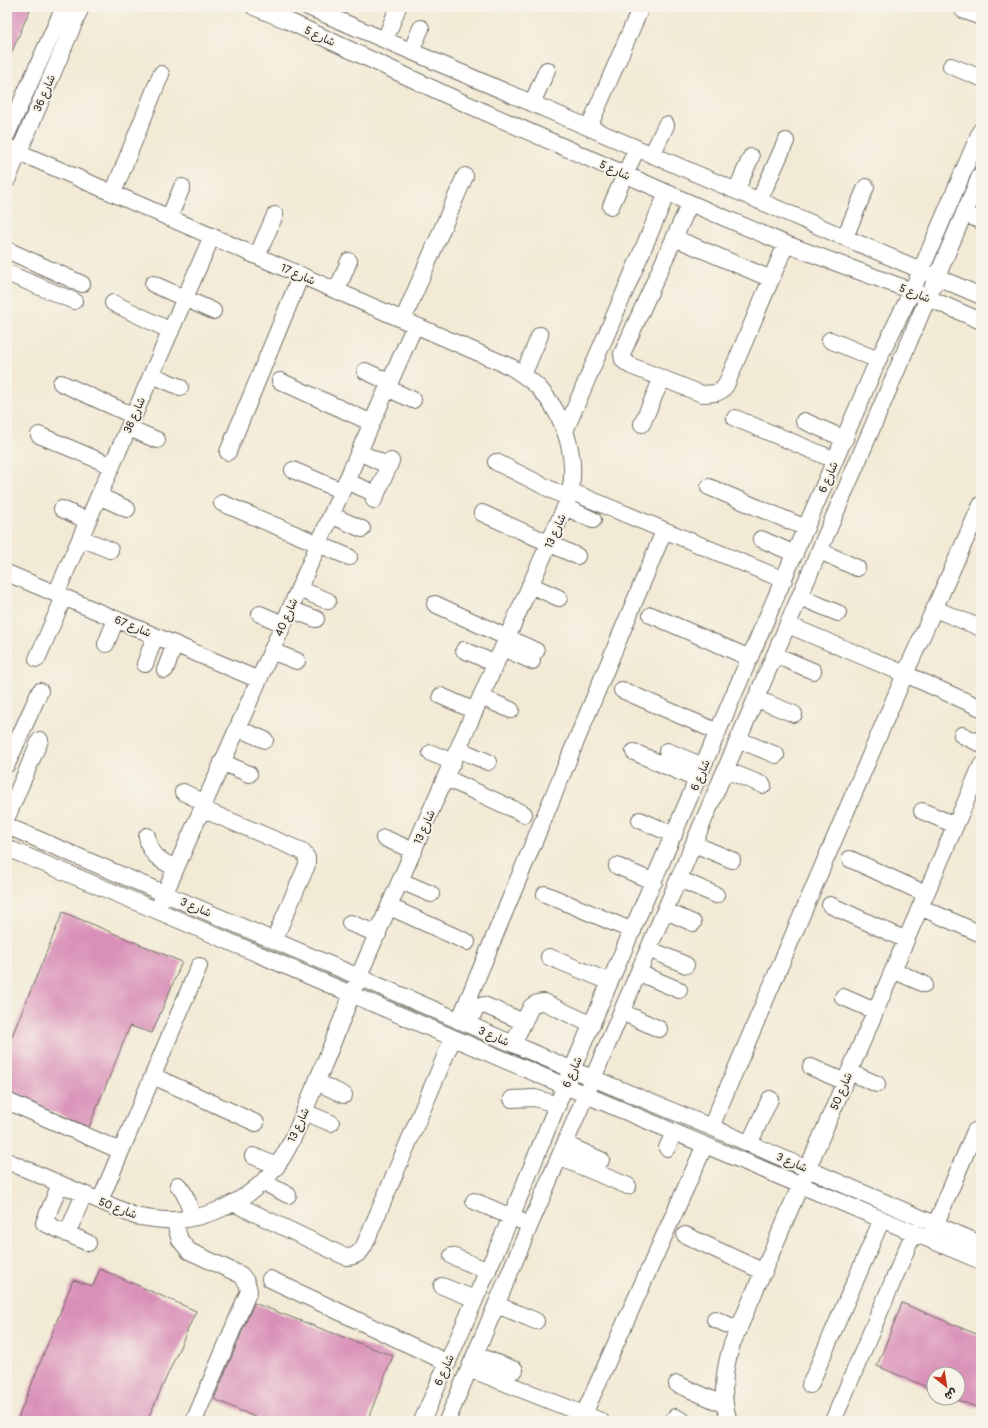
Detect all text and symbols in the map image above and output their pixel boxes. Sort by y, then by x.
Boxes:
street label: شارع 5 [302,24,337,51]
street label: شارع 36 [31,73,60,114]
street label: شارع 5 [597,158,632,185]
street label: شارع 17 [278,261,317,290]
street label: شارع 5 [897,281,932,307]
street label: شارع 38 [121,395,150,436]
street label: شارع 6 [816,460,843,496]
street label: شارع 13 [542,512,571,551]
street label: شارع 40 [272,596,302,639]
street label: شارع 67 [112,613,153,642]
street label: شارع 6 [688,758,715,794]
street label: شارع 13 [411,808,440,847]
street label: شارع 3 [178,895,213,922]
street label: شارع 3 [476,1024,511,1051]
street label: شارع 6 [560,1055,587,1091]
street label: شارع 50 [828,1070,857,1113]
street label: شارع 13 [285,1106,314,1145]
street label: شارع 3 [774,1150,809,1177]
street label: شارع 50 [96,1195,139,1224]
street label: شارع 6 [432,1353,459,1389]
north arrow [926,1366,966,1406]
text: ش [942,1386,959,1403]

